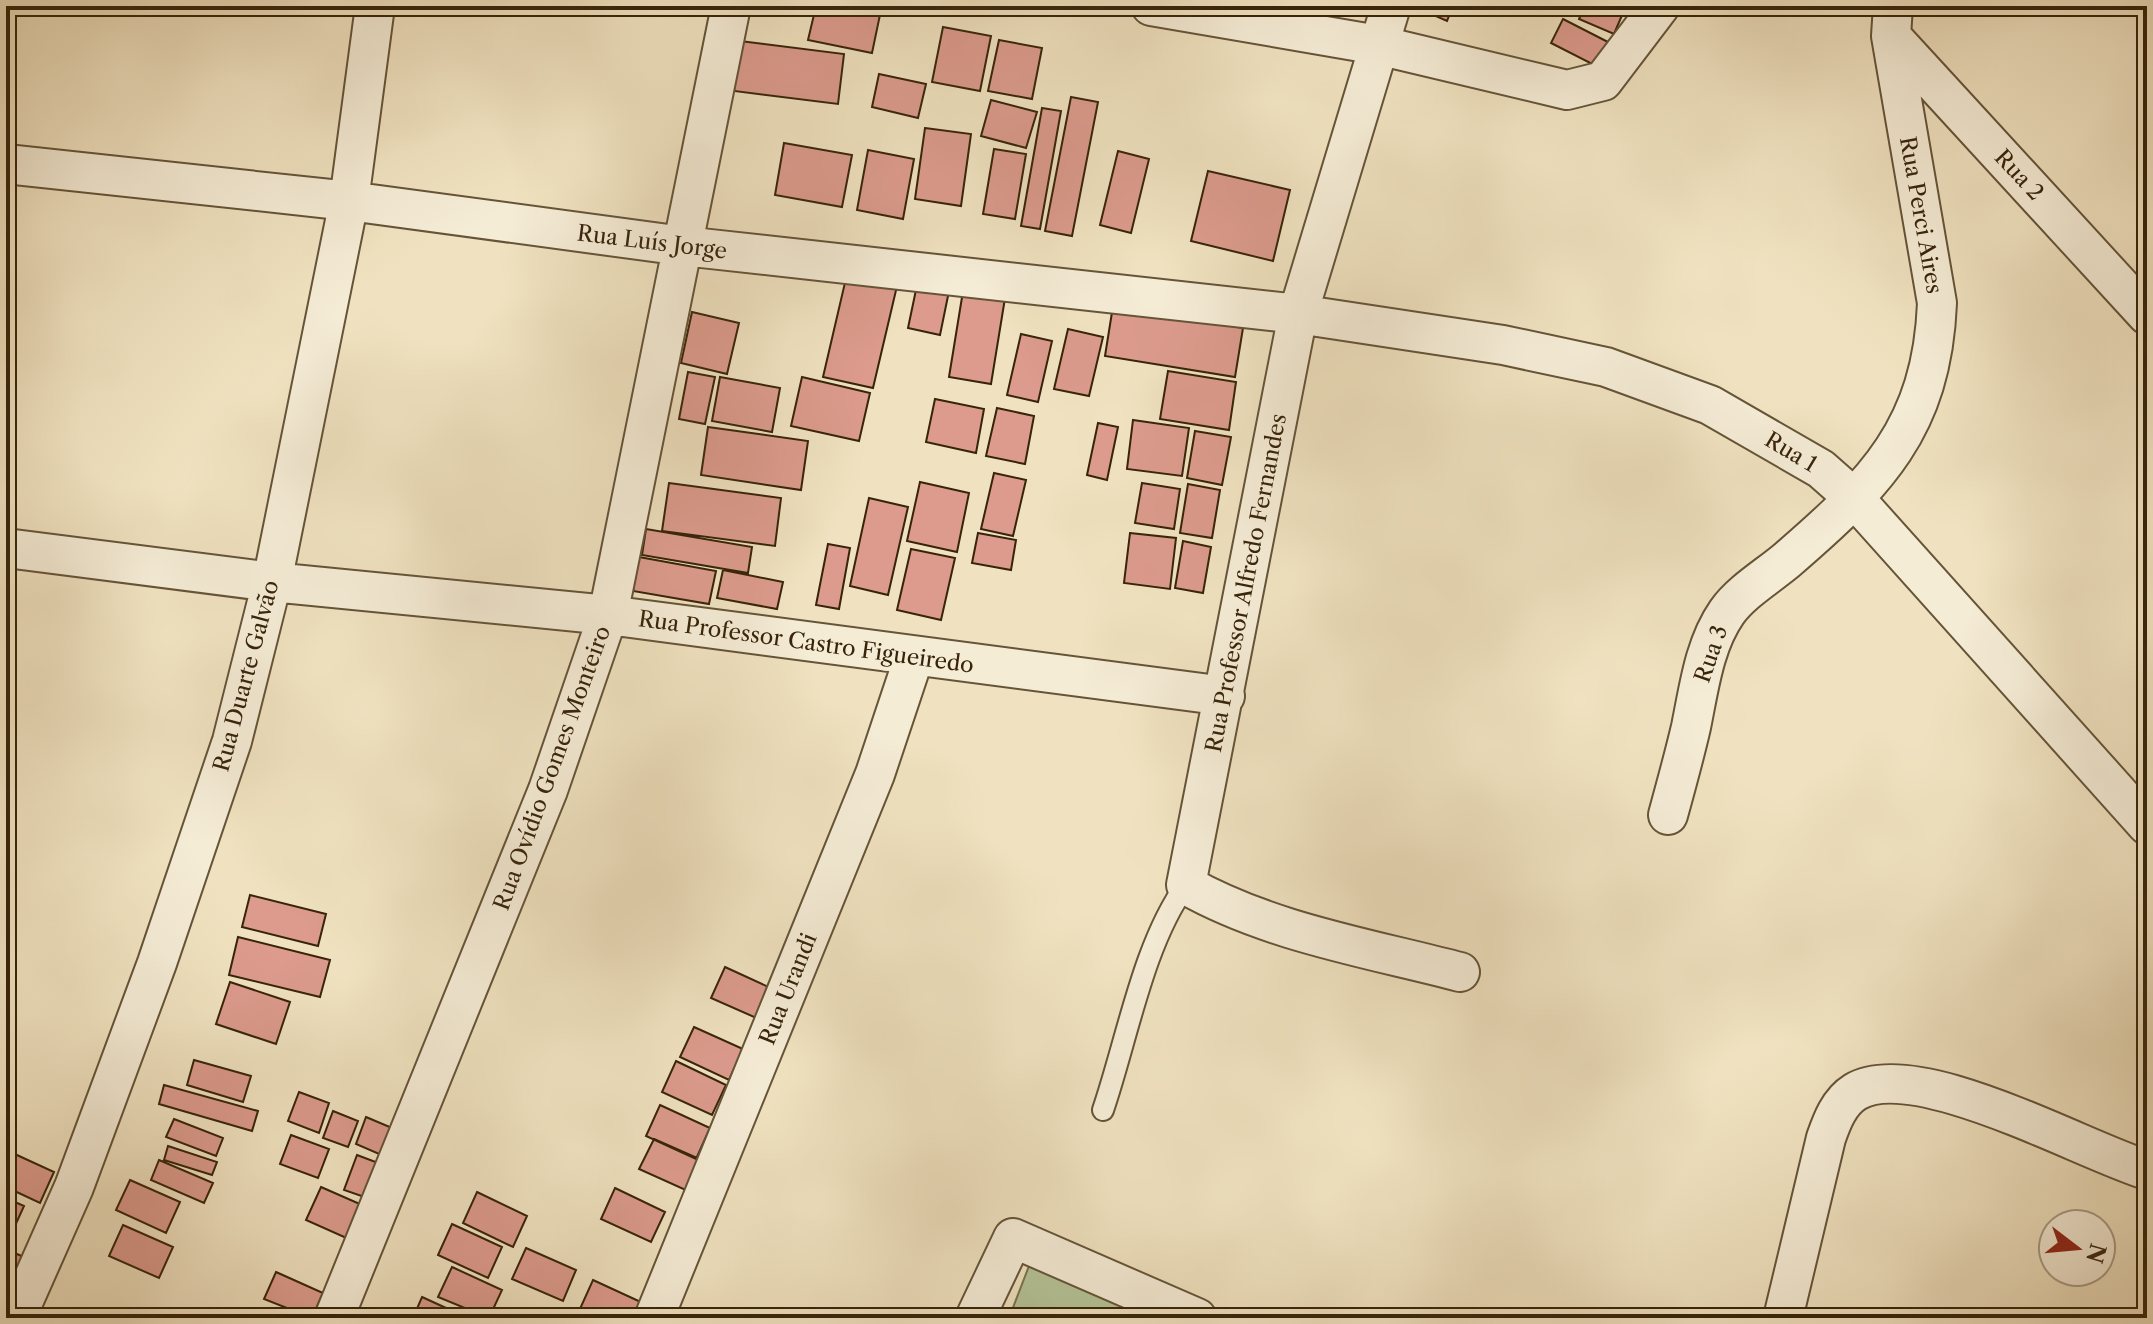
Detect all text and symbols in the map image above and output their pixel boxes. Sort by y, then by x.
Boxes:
street label: Rua Perci Aires [1894,134,1948,296]
street label: Rua 2 [1989,144,2049,206]
street label: Rua Luís Jorge [575,219,729,265]
street label: Rua Professor Alfredo Fernandes [1200,411,1292,755]
street label: Rua 1 [1760,426,1822,478]
street label: Rua Duarte Galvão [207,577,285,775]
street label: Rua Professor Castro Figueiredo [637,605,975,679]
street label: Rua Ovídio Gomes Monteiro [488,622,616,914]
street label: Rua 3 [1689,622,1733,686]
street label: Rua Urandi [753,929,823,1049]
north arrow [2037,1208,2117,1288]
text: N [2080,1240,2111,1266]

